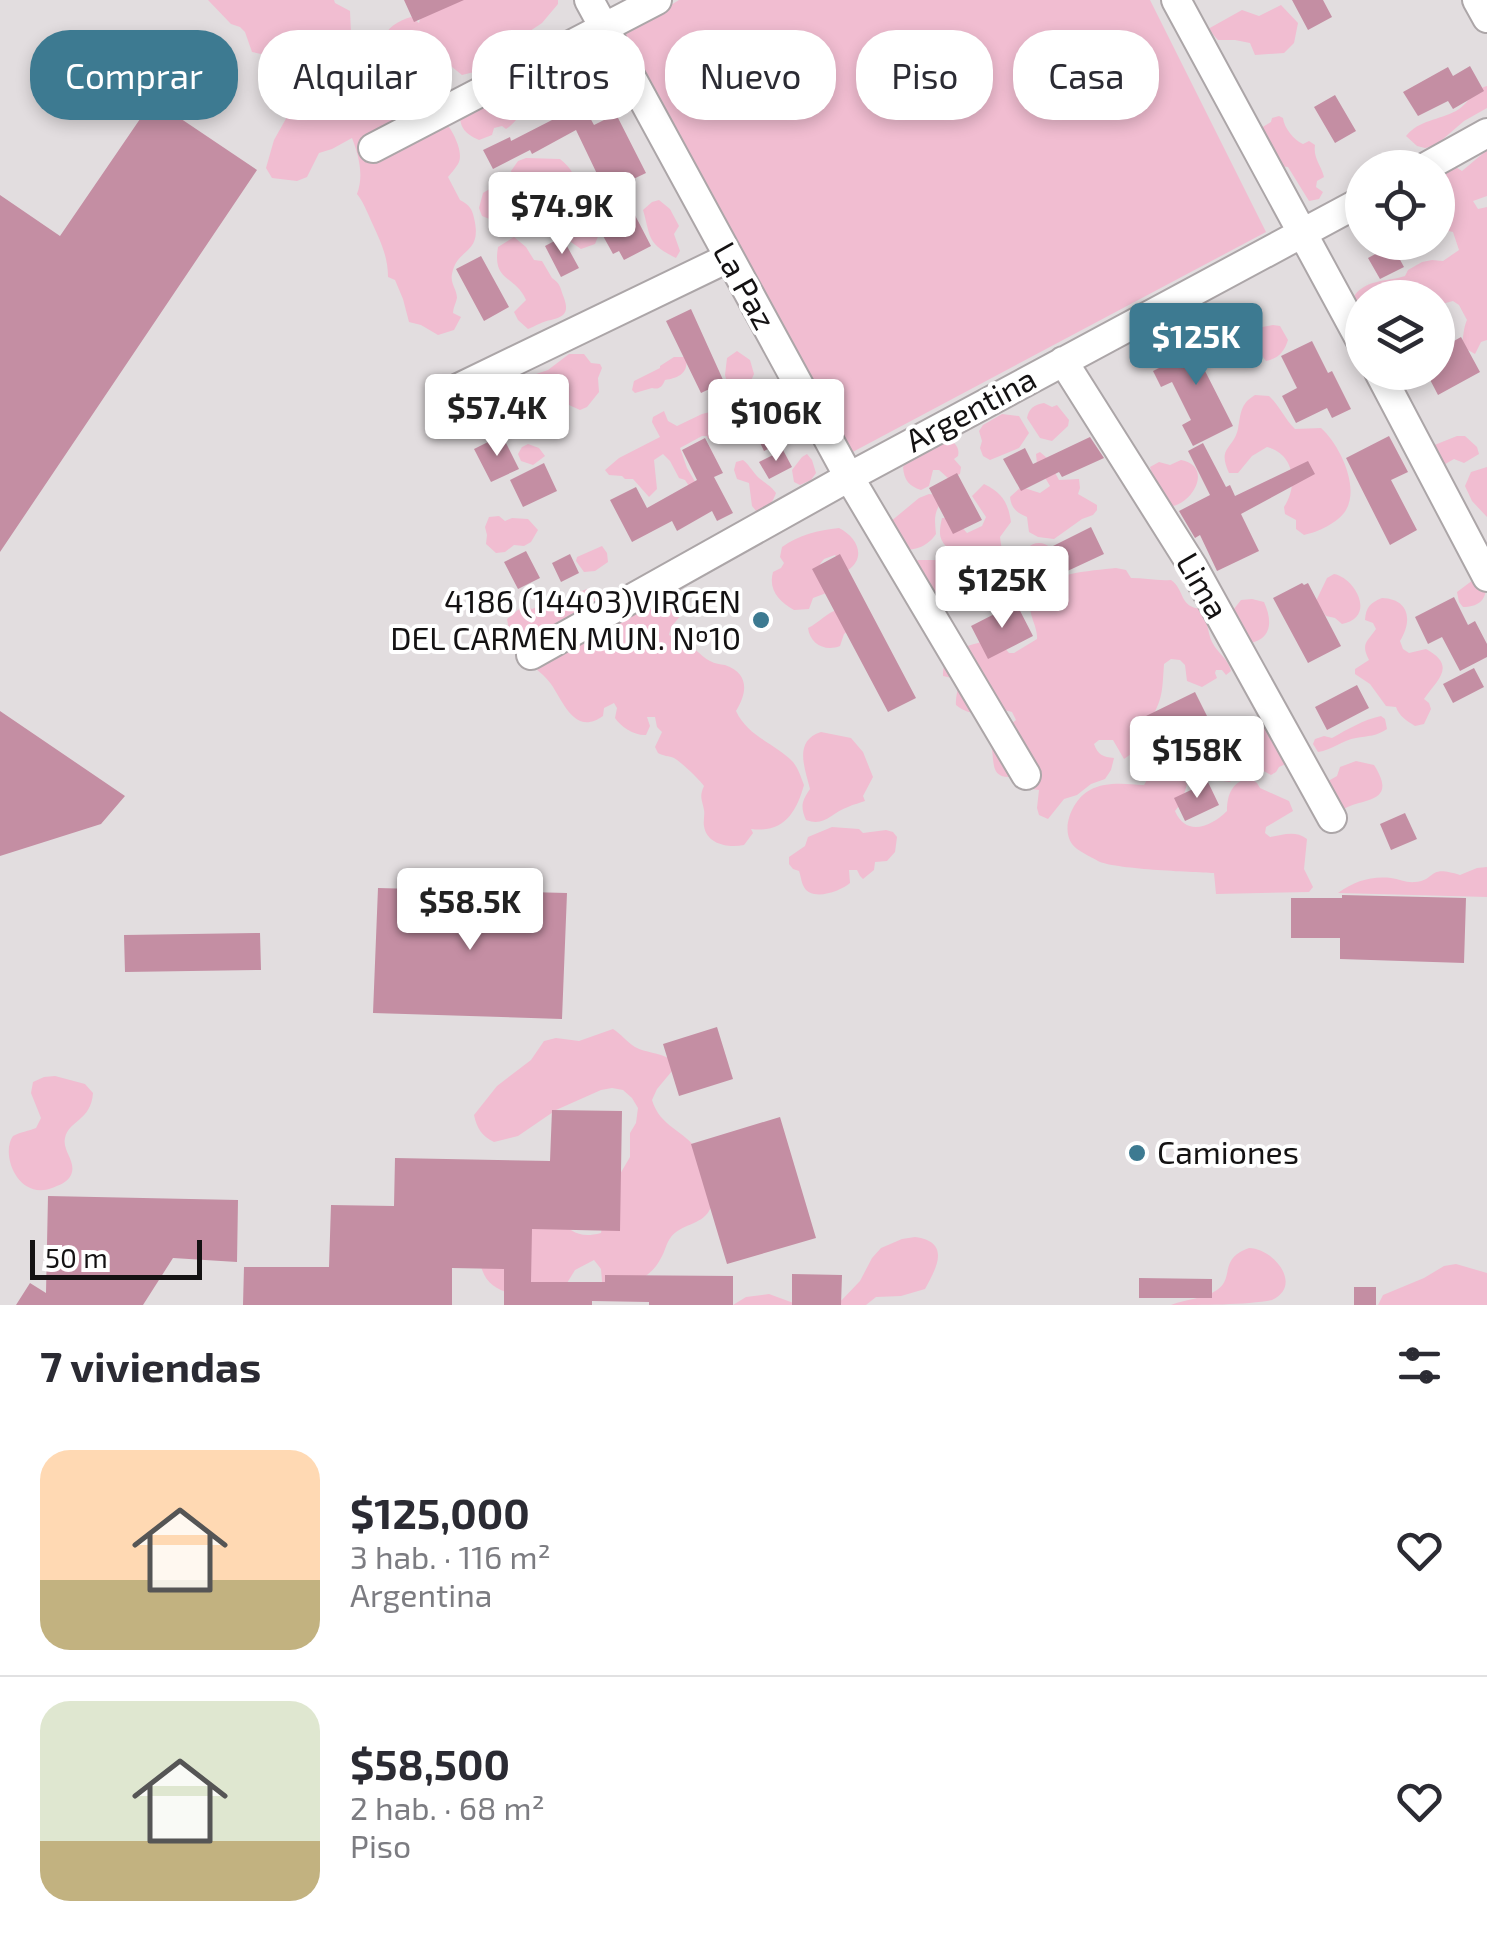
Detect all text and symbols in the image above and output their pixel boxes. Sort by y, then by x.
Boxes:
chip: Comprar [30,30,238,120]
chip: Alquilar [258,30,452,120]
chip: Filtros [472,30,645,120]
chip: Nuevo [665,30,836,120]
chip: Piso [856,30,993,120]
chip: Casa [1013,30,1159,120]
map controls [1345,150,1455,390]
button: locate [1345,150,1455,260]
pin: $74.9K [481,172,643,257]
text: $74.9K [511,185,613,223]
street label: La Paz [706,235,785,335]
button: layers [1345,280,1455,390]
pin: $125K [1126,303,1266,388]
text: $125K [1152,316,1240,354]
street label: Argentina [898,358,1042,458]
pin: $57.4K [416,374,578,459]
pin: $106K [706,379,846,464]
text: $57.4K [447,387,547,425]
text: $106K [730,392,822,430]
street label: Lima [1170,545,1238,625]
pin: $125K [932,546,1072,631]
text: $125K [958,559,1046,597]
place label: 4186 (14403)VIRGEN DEL CARMEN MUN. Nº10 [390,581,741,656]
marker: 4186 (14403)VIRGEN DEL CARMEN MUN. Nº10 [750,609,772,631]
pin: $158K [1127,716,1267,801]
text: $158K [1152,729,1242,767]
pin: $58.5K [389,868,551,953]
text: $58.5K [419,881,521,919]
place label: Camiones [1157,1132,1299,1170]
marker: Camiones [1126,1142,1148,1164]
scale bar [30,1235,202,1280]
text: 50 m [45,1240,108,1274]
icon: filters [1392,1338,1447,1393]
text: 7 viviendas [40,1340,261,1390]
text: $125,000 [350,1487,530,1537]
icon: home [120,1490,240,1610]
icon: heart [1392,1523,1447,1578]
text: 3 hab. · 116 m² [350,1537,551,1575]
text: Argentina [350,1575,492,1613]
text: $58,500 [350,1738,510,1788]
icon: home [120,1741,240,1861]
icon: heart [1392,1774,1447,1829]
text: 2 hab. · 68 m² [350,1788,545,1826]
text: Piso [350,1826,411,1864]

